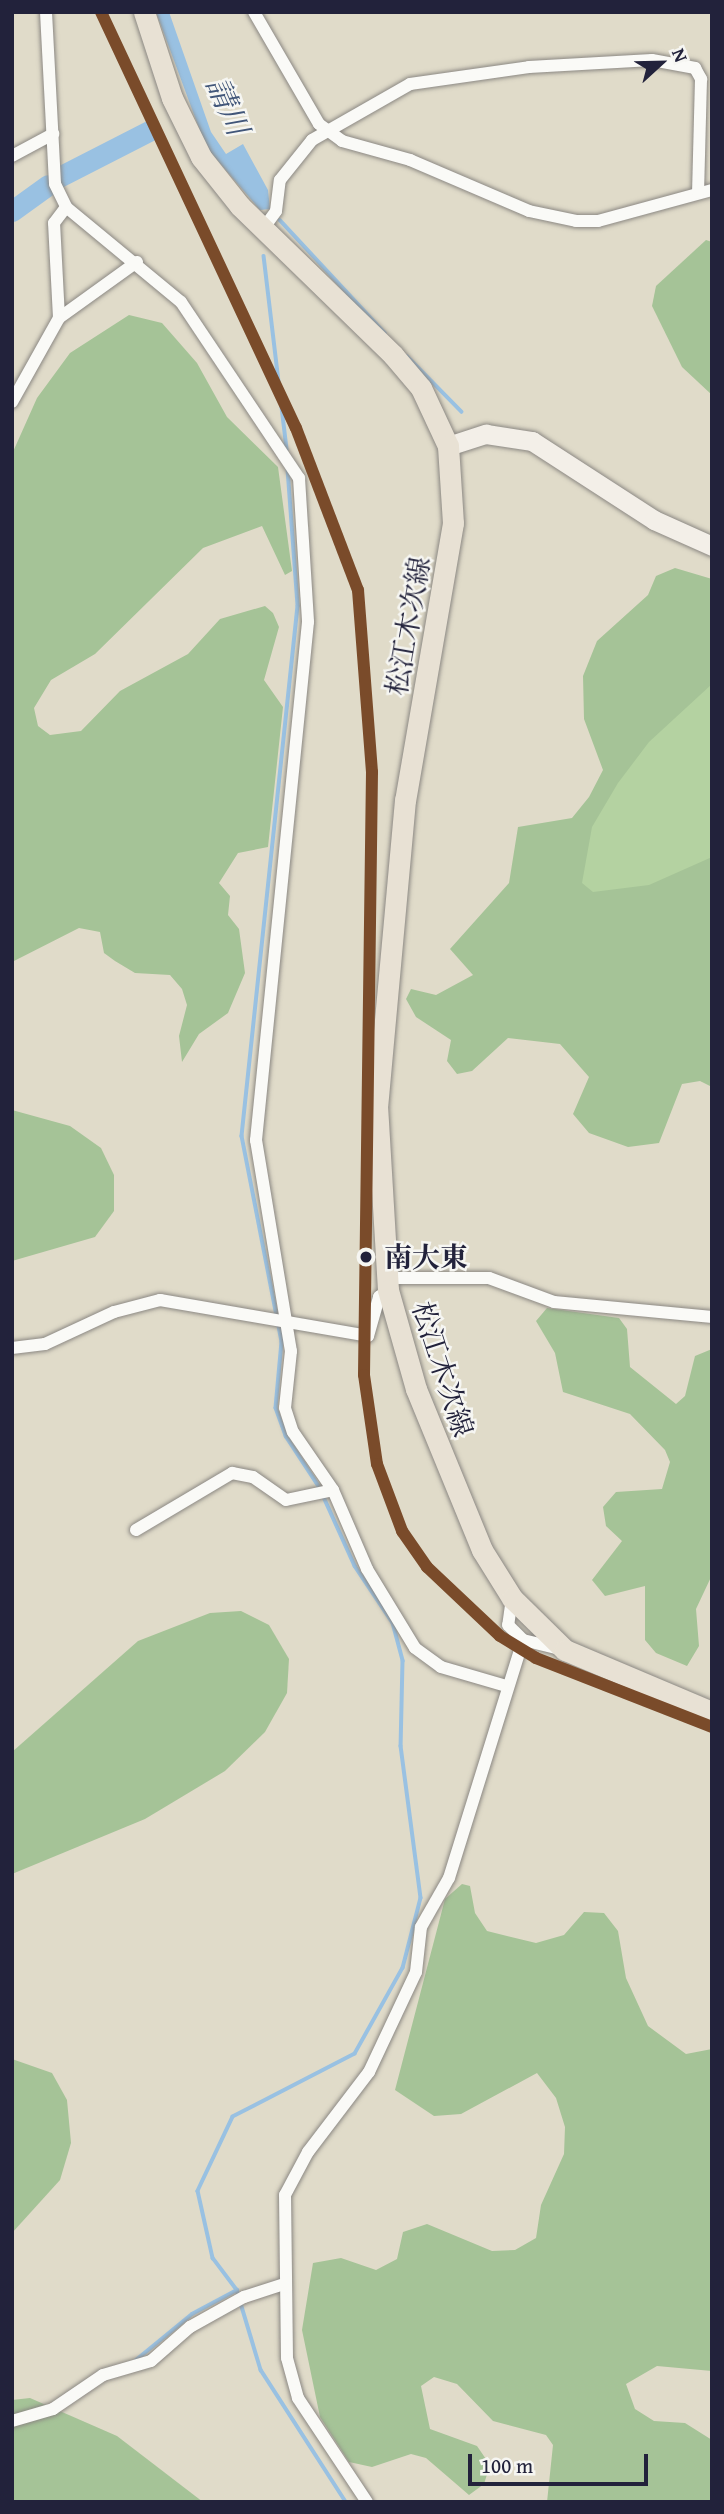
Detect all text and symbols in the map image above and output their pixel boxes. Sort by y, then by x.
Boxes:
north arrow [626,28,696,98]
text: N [665,44,696,66]
water label: 請川 [199,71,257,141]
street label: 松江木次線 [379,554,437,698]
place label: 南大東 [384,1240,468,1274]
marker: 南大東 [354,1245,378,1269]
street label: 松江木次線 [405,1297,481,1441]
scale bar [472,2440,652,2484]
text: 100 m [481,2450,533,2481]

